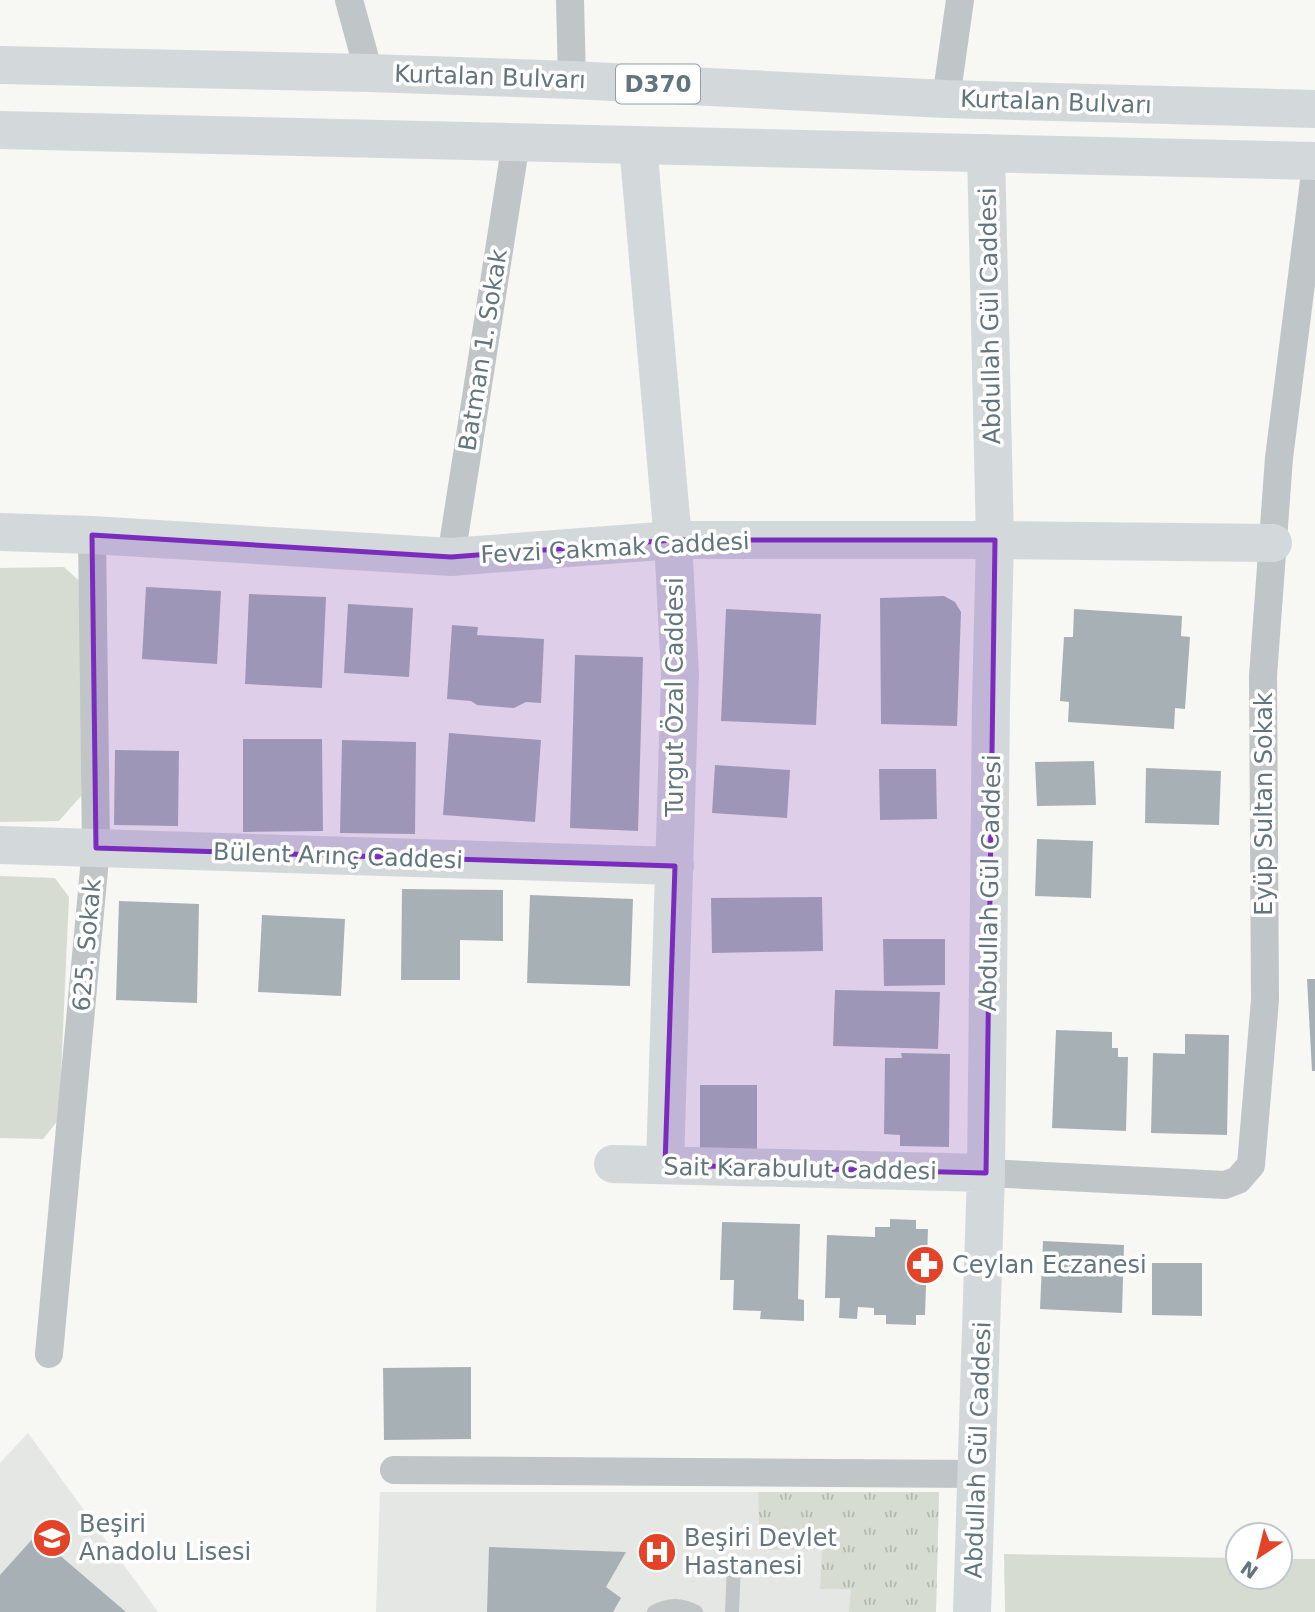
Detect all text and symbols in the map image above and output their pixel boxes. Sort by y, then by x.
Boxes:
street label: Kurtalan Bulvarı [394,60,586,94]
road number: D370 [616,64,700,104]
street label: Kurtalan Bulvarı [960,85,1152,119]
street label: Abdullah Gül Caddesi [974,187,1006,445]
street label: Batman 1. Sokak [453,247,513,453]
street label: Fevzi Çakmak Caddesi [480,527,750,569]
street label: Turgut Özal Caddesi [660,577,689,818]
street label: Eyüp Sultan Sokak [1250,692,1278,916]
street label: Abdullah Gül Caddesi [974,754,1006,1012]
street label: Bülent Arınç Caddesi [212,838,464,874]
street label: 625. Sokak [67,877,107,1013]
street label: Sait Karabulut Caddesi [663,1153,937,1185]
pharmacy icon: Ceylan Eczanesi [904,1244,946,1286]
place label: Ceylan Eczanesi [952,1251,1147,1279]
street label: Abdullah Gül Caddesi [960,1321,996,1579]
place label: Beşiri Anadolu Lisesi [79,1510,251,1566]
school or university icon: Beşiri Anadolu Lisesi [31,1517,73,1559]
north arrow [1224,1521,1294,1591]
place label: Beşiri Devlet Hastanesi [684,1524,837,1580]
hospital icon: Beşiri Devlet Hastanesi [636,1531,678,1573]
text: N [1236,1556,1262,1583]

